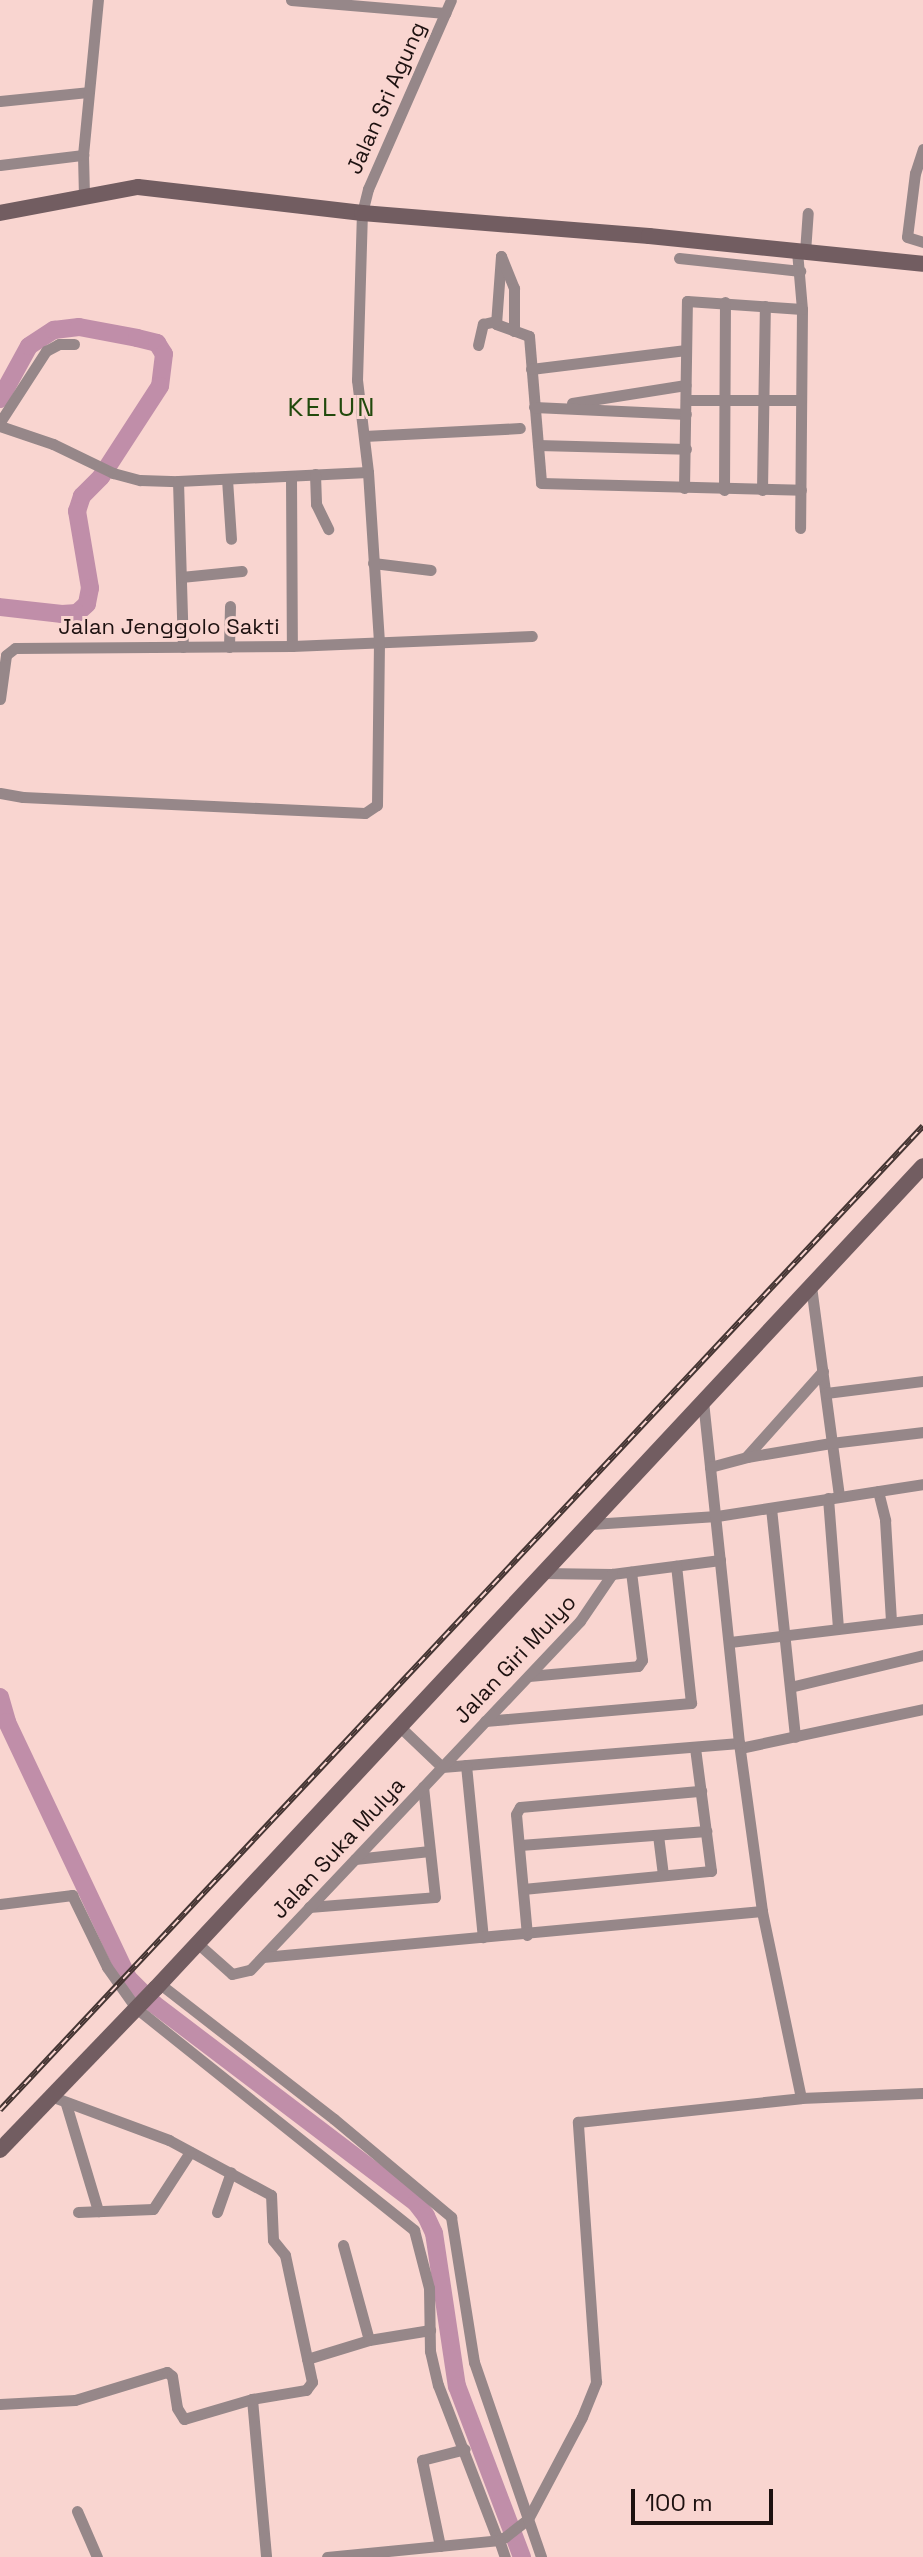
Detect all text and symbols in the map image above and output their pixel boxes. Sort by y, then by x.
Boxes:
street label: Jalan Sri Agung [341,18,431,178]
district label: KELUN [288,392,376,424]
street label: Jalan Jenggolo Sakti [58,614,280,640]
street label: Jalan Giri Mulyo [449,1589,581,1729]
street label: Jalan Suka Mulya [266,1772,410,1924]
scale bar [635,2473,777,2523]
text: 100 m [645,2487,713,2518]

